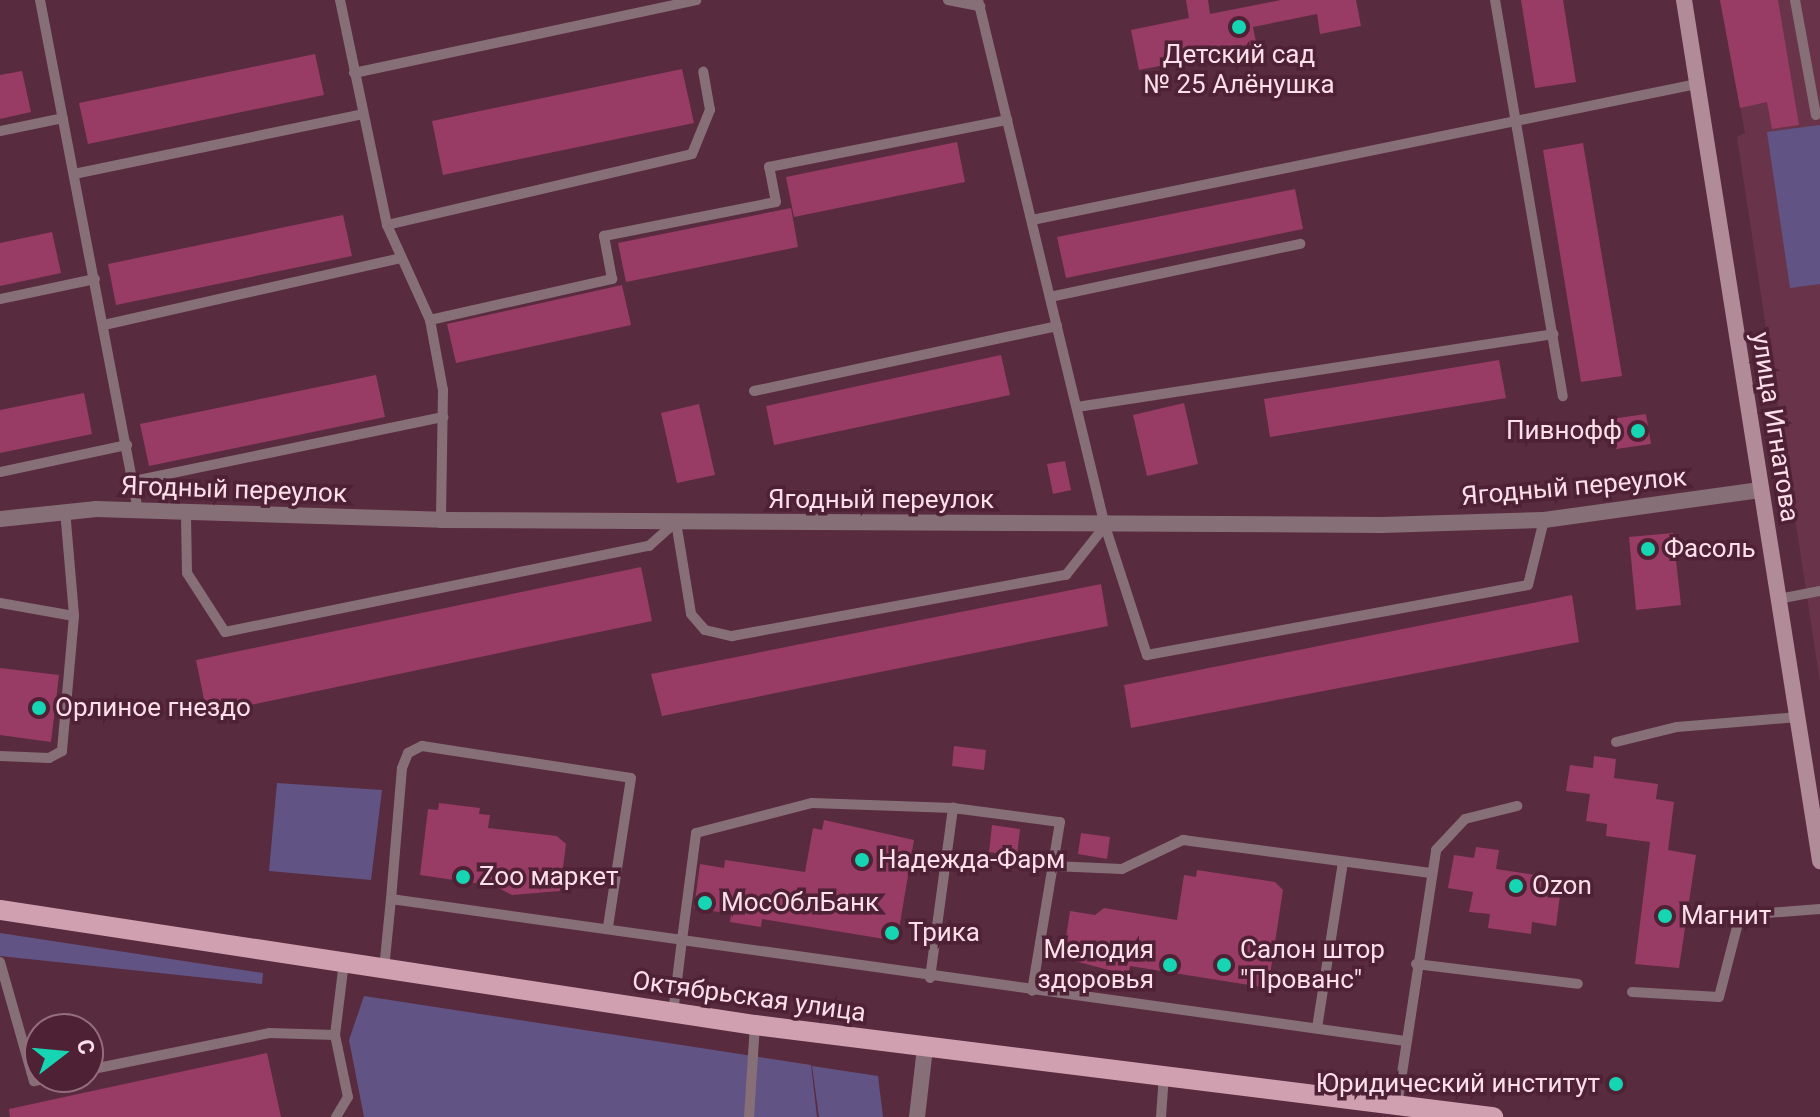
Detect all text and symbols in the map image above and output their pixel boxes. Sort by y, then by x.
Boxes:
marker: Детский сад № 25 Алёнушка [1230,18,1248,36]
place label: Детский сад № 25 Алёнушка [1143,39,1335,100]
street label: улица Игнатова [1745,330,1805,524]
place label: Пивнофф [1506,415,1622,447]
marker: Пивнофф [1629,422,1647,440]
street label: Ягодный переулок [1460,462,1688,512]
street label: Ягодный переулок [120,470,348,510]
street label: Ягодный переулок [768,484,994,516]
place label: Фасоль [1664,533,1756,565]
marker: Фасоль [1639,540,1657,558]
place label: Орлиное гнездо [55,692,251,724]
marker: Орлиное гнездо [30,699,48,717]
place label: Надежда-Фарм [878,844,1065,876]
marker: Надежда-Фарм [853,851,871,869]
place label: Zoo маркет [479,861,618,893]
marker: Zoo маркет [454,868,472,886]
place label: Ozon [1532,870,1592,902]
marker: Ozon [1507,877,1525,895]
place label: МосОблБанк [721,887,879,919]
marker: МосОблБанк [696,894,714,912]
place label: Магнит [1681,900,1771,932]
marker: Магнит [1656,907,1674,925]
place label: Трика [908,917,980,949]
marker: Трика [883,924,901,942]
place label: Мелодия здоровья [1038,934,1154,996]
place label: Салон штор "Прованс" [1240,934,1385,996]
marker: Мелодия здоровья [1161,956,1179,974]
marker: Салон штор "Прованс" [1215,956,1233,974]
street label: Октябрьская улица [630,965,868,1029]
north arrow [24,1013,104,1093]
text: С [72,1036,100,1057]
place label: Юридический институт [1316,1068,1600,1100]
marker: Юридический институт [1607,1075,1625,1093]

